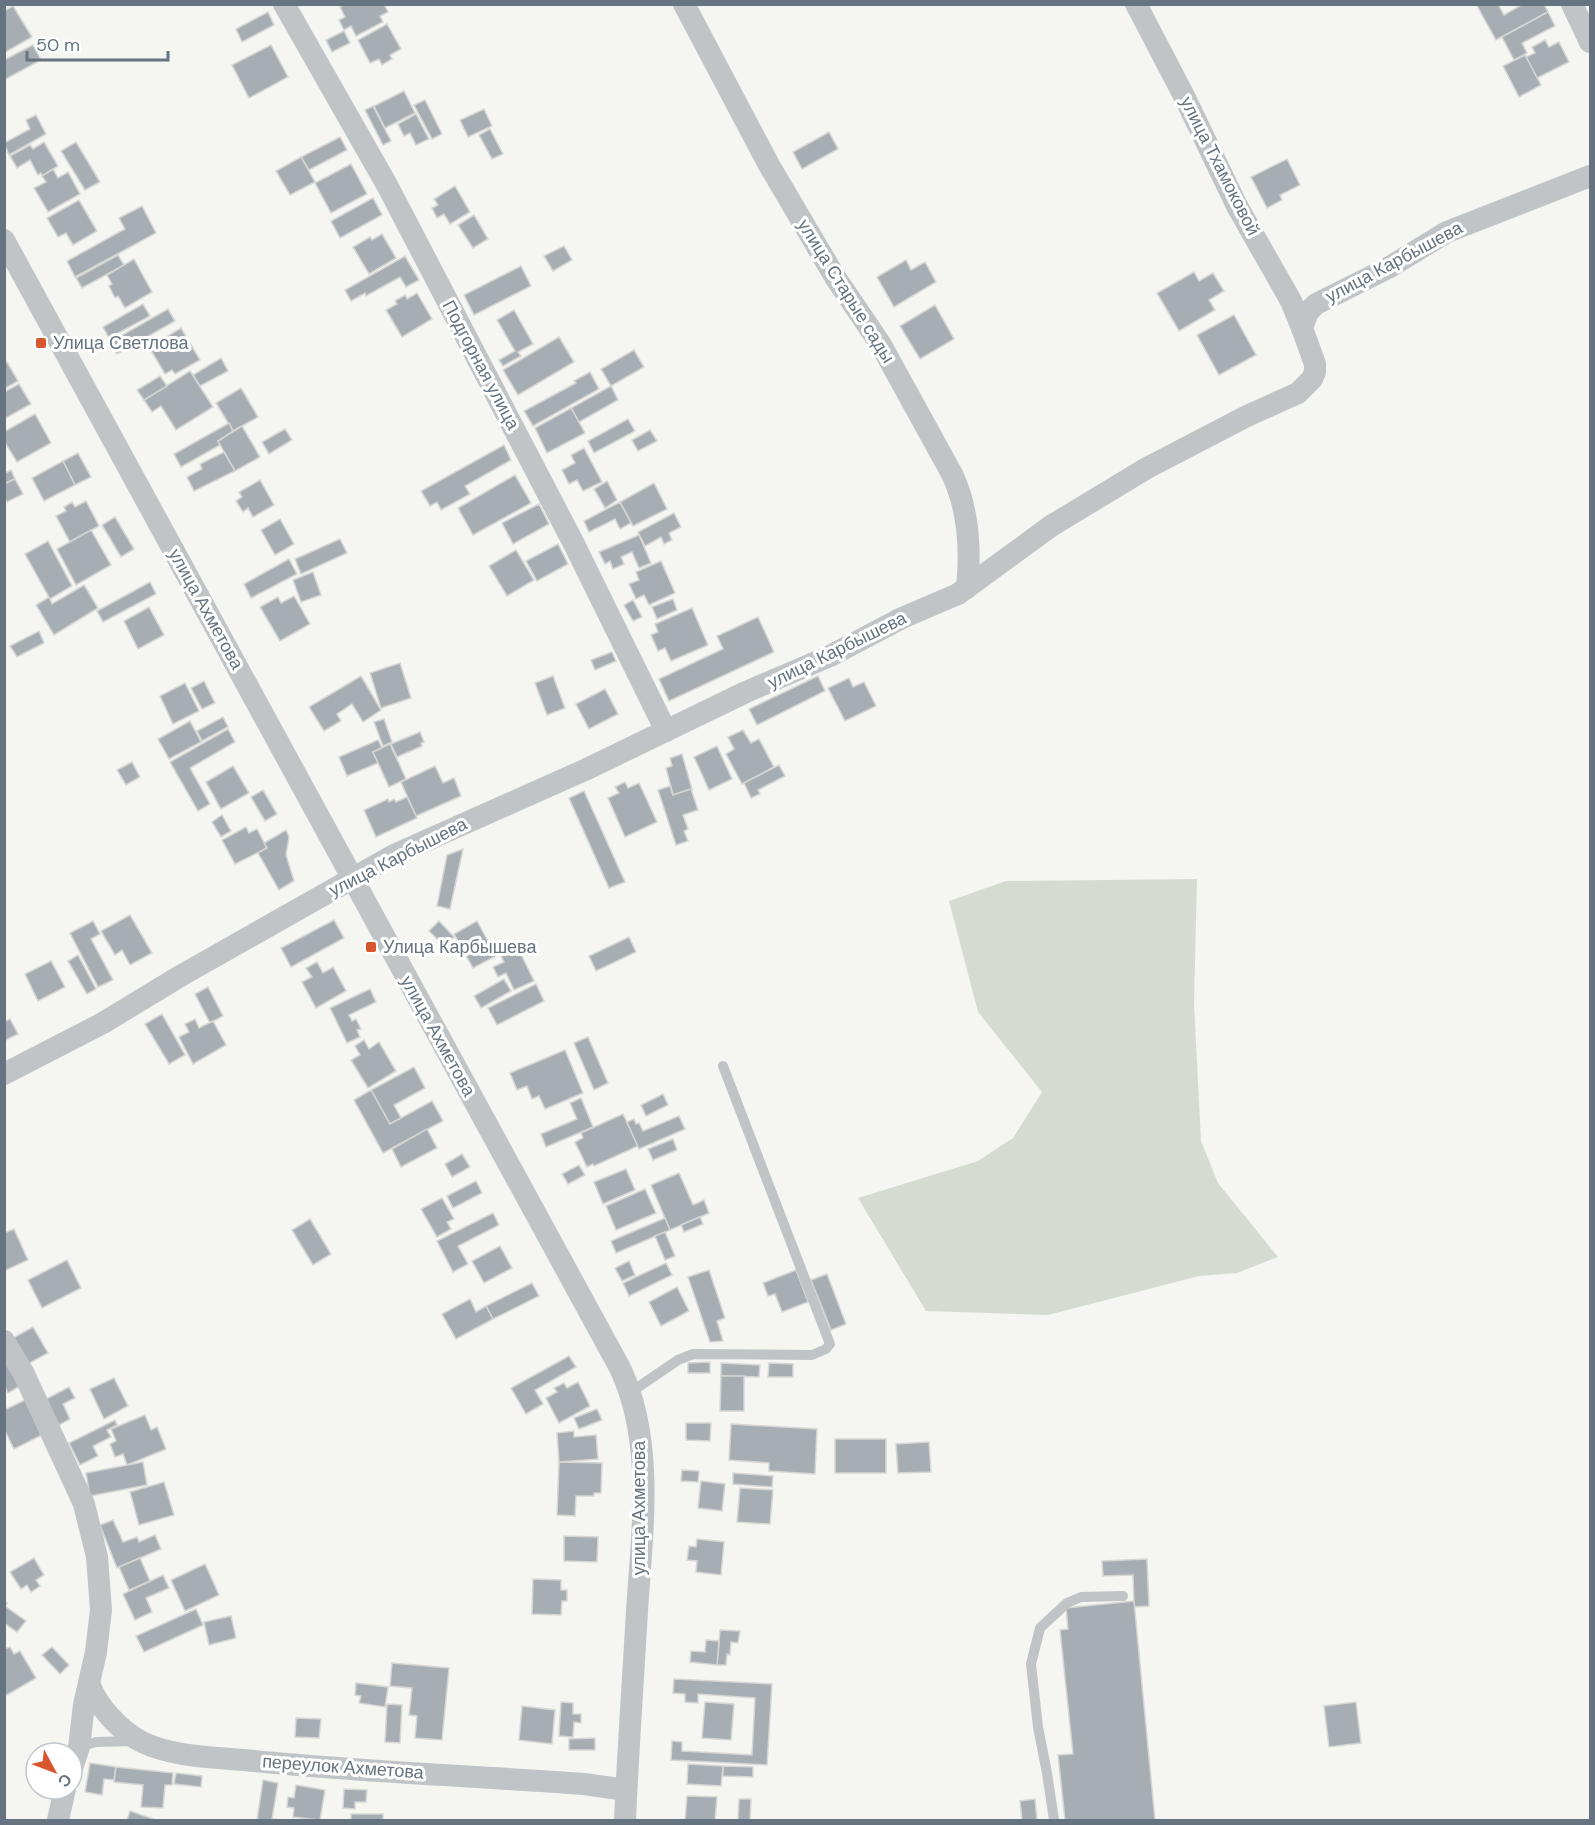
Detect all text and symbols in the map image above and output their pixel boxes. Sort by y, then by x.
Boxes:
scale bar [27,24,168,62]
text: 50 m [36,33,80,57]
street label: улица Тхамоковой [1175,92,1265,240]
street label: улица Старые сады [792,214,900,368]
street label: улица Карбышева [1321,215,1468,308]
street label: Подгорная улица [437,296,526,435]
place label: Улица Светлова [53,331,190,355]
marker: Улица Светлова [34,336,48,350]
street label: улица Ахметова [163,544,250,674]
street label: улица Карбышева [763,606,911,694]
street label: улица Карбышева [325,811,472,902]
place label: Улица Карбышева [383,935,537,959]
marker: Улица Карбышева [364,940,378,954]
street label: улица Ахметова [395,971,482,1101]
street label: улица Ахметова [627,1440,651,1575]
north arrow [24,1741,84,1801]
street label: переулок Ахметова [261,1749,426,1785]
text: С [53,1769,77,1792]

